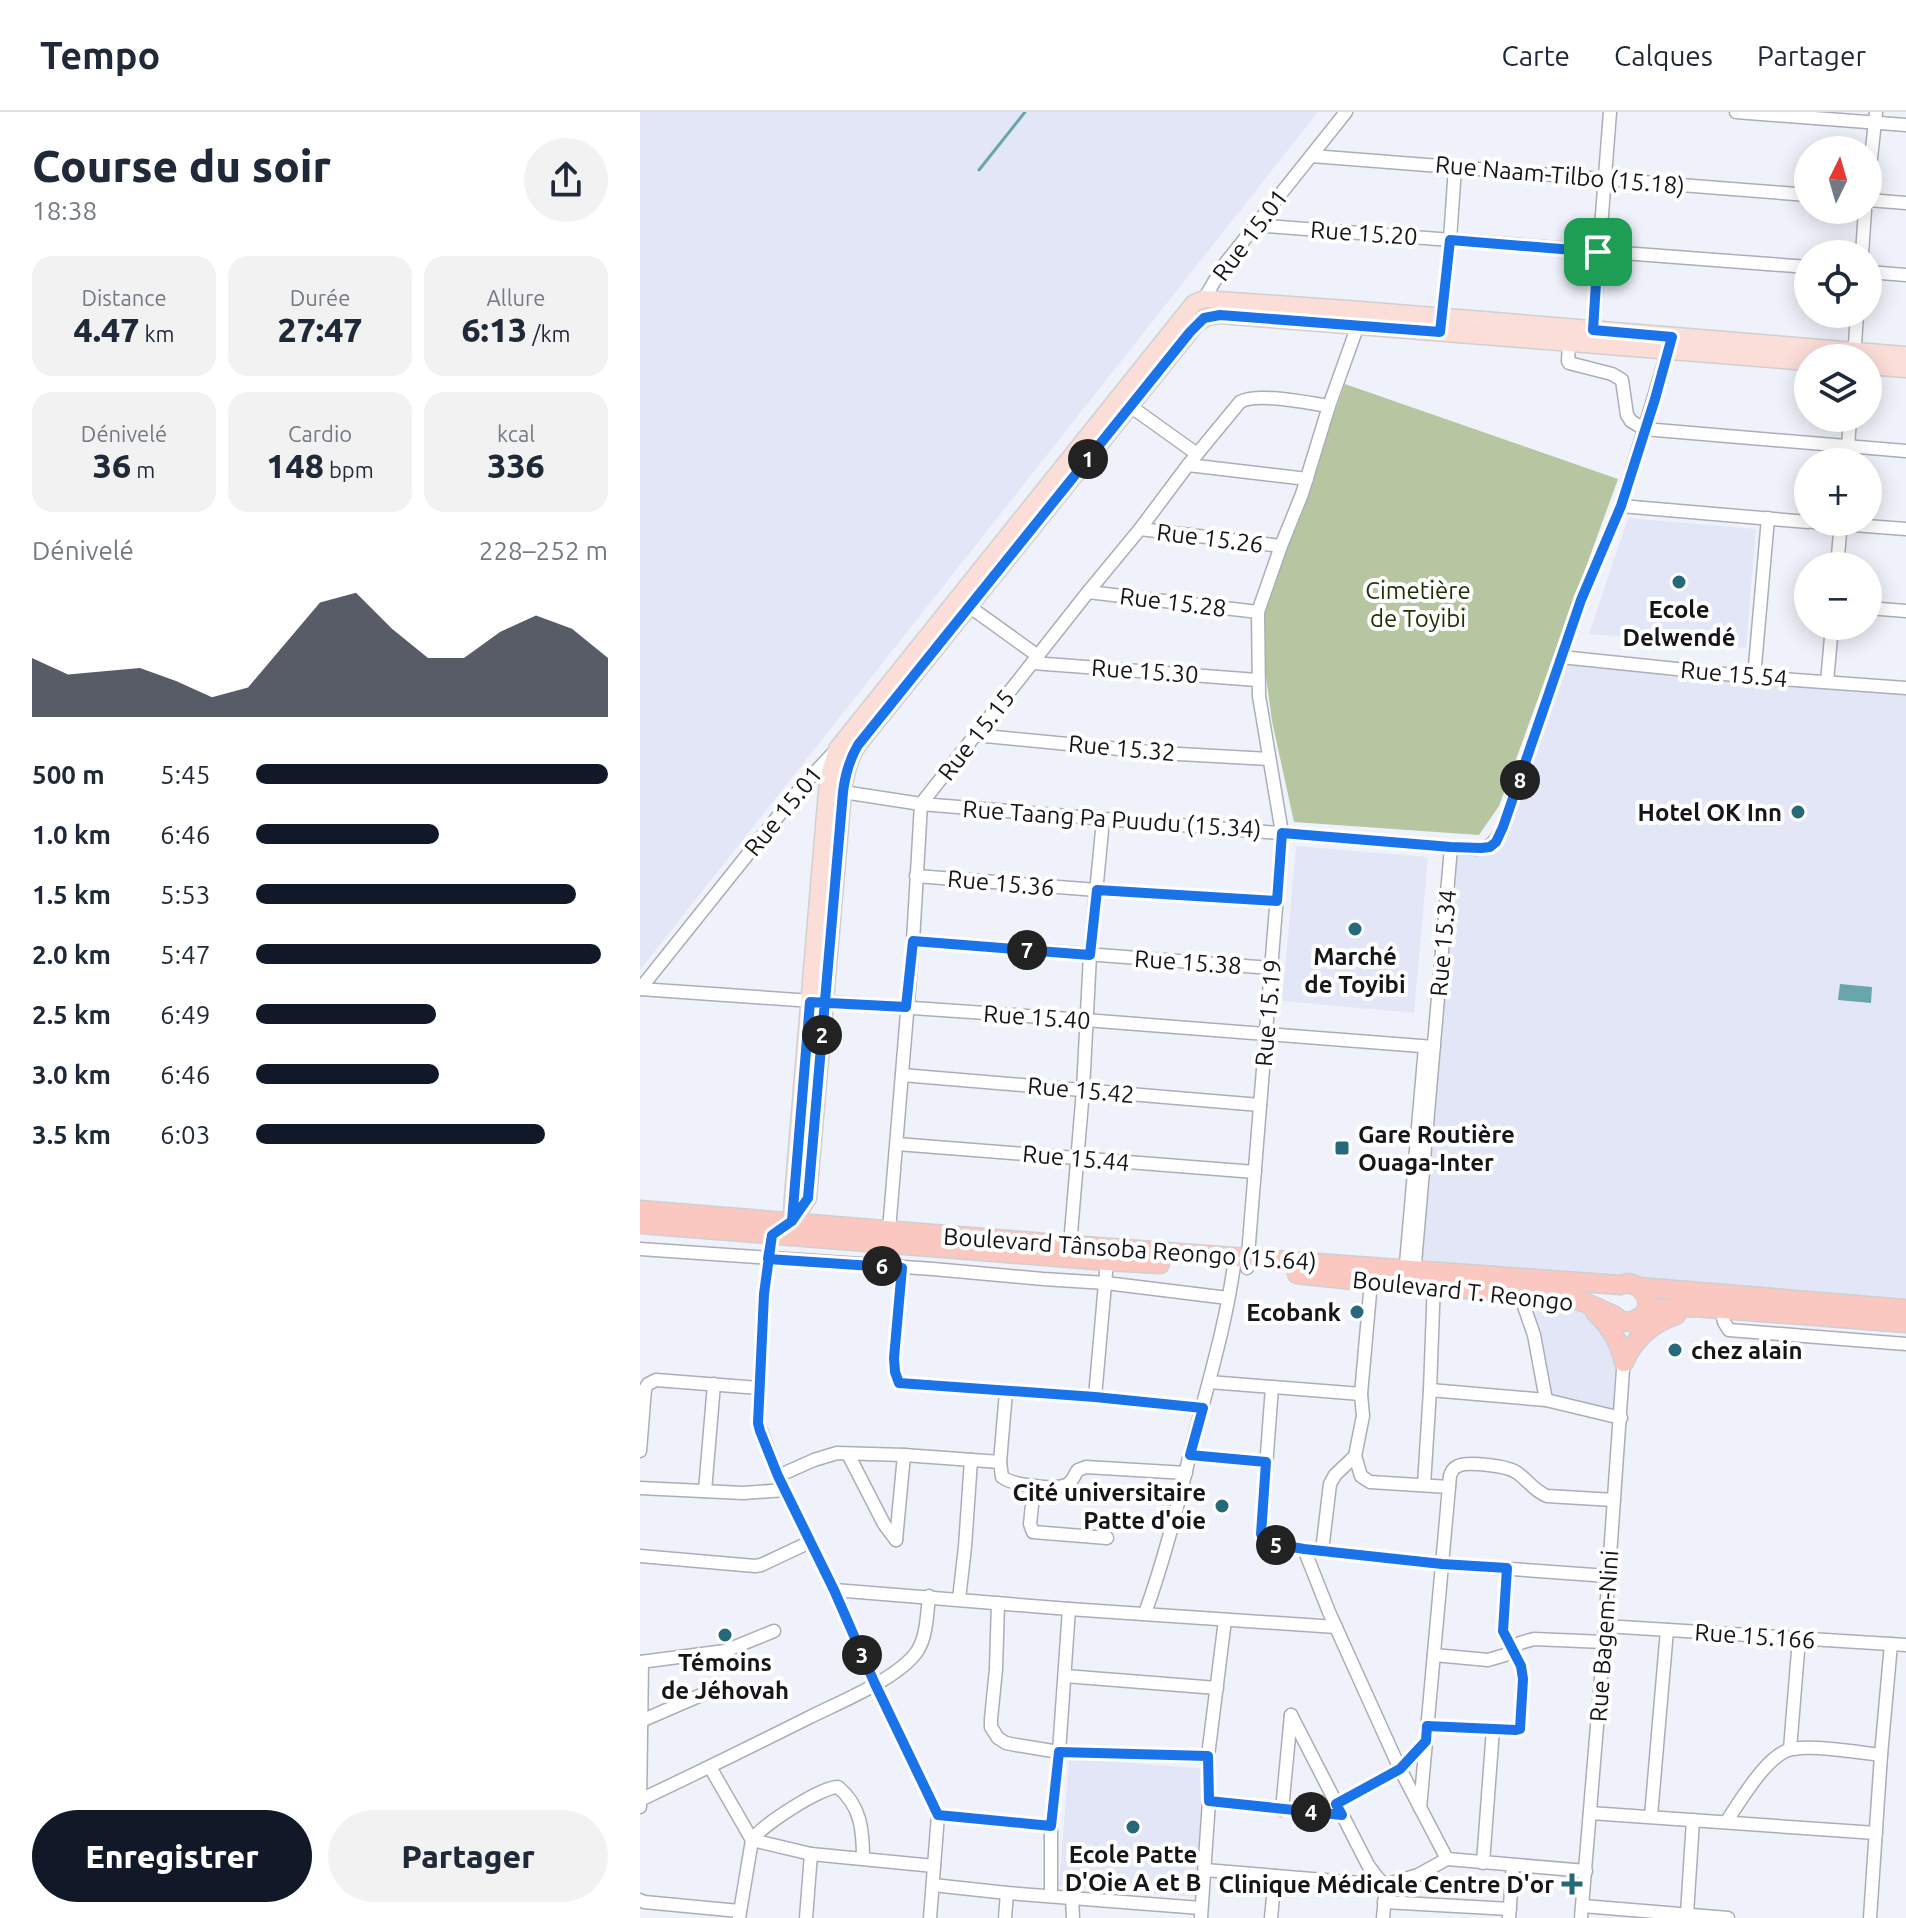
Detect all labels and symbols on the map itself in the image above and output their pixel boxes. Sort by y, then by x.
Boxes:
north arrow [1794,136,1882,224]
street label: Rue Naam-Tilbo (15.18) [1434,151,1686,199]
street label: Rue 15.01 [1207,184,1293,286]
street label: Rue 15.20 [1309,216,1419,250]
pin [1564,218,1632,286]
pin: 1 [1068,439,1108,479]
street label: Rue 15.26 [1155,518,1265,558]
marker: Ecole Delwendé [1670,573,1688,591]
park label: Cimetière de Toyibi [1365,577,1471,632]
street label: Rue 15.28 [1118,582,1228,622]
place label: Ecole Delwendé [1623,596,1736,651]
street label: Rue 15.30 [1090,654,1200,688]
street label: Rue 15.54 [1679,656,1789,692]
street label: Rue 15.15 [932,684,1020,786]
street label: Rue 15.32 [1067,730,1177,766]
pin: 8 [1500,760,1540,800]
street label: Rue 15.01 [739,761,827,861]
street label: Rue Taang Pa Puudu (15.34) [962,795,1262,843]
place label: Hotel OK Inn [1638,799,1782,826]
marker: Hotel OK Inn [1789,803,1807,821]
street label: Rue 15.36 [946,865,1056,901]
street label: Rue 15.34 [1425,888,1461,998]
marker: Marché de Toyibi [1346,920,1364,938]
pin: 7 [1007,930,1047,970]
place label: Marché de Toyibi [1304,943,1406,998]
street label: Rue 15.38 [1133,945,1243,979]
street label: Rue 15.19 [1250,958,1286,1068]
street label: Rue 15.40 [982,1000,1092,1034]
pin: 2 [802,1015,842,1055]
street label: Rue 15.42 [1026,1072,1136,1108]
place label: Gare Routière Ouaga-Inter [1358,1121,1515,1176]
marker: Gare Routière Ouaga-Inter [1333,1139,1351,1157]
street label: Rue 15.44 [1021,1140,1131,1176]
street label: Boulevard Tânsoba Reongo (15.64) [942,1222,1318,1276]
pin: 6 [862,1246,902,1286]
street label: Boulevard T. Reongo [1351,1266,1575,1316]
place label: Ecobank [1246,1299,1342,1326]
marker: Ecobank [1348,1303,1366,1321]
place label: chez alain [1691,1337,1802,1364]
marker: chez alain [1666,1341,1684,1359]
place label: Cité universitaire Patte d'oie [1013,1479,1206,1534]
marker: Cité universitaire Patte d'oie [1213,1497,1231,1515]
pin: 5 [1256,1525,1296,1565]
street label: Rue Bagem-Nini [1585,1549,1623,1723]
street label: Rue 15.166 [1694,1618,1816,1654]
marker: Témoins de Jéhovah [716,1626,734,1644]
pin: 3 [842,1635,882,1675]
place label: Témoins de Jéhovah [661,1649,789,1704]
pin: 4 [1291,1792,1331,1832]
marker: Ecole Patte D'Oie A et B [1124,1818,1142,1836]
place label: Ecole Patte D'Oie A et B [1065,1841,1201,1896]
place label: Clinique Médicale Centre D'or [1219,1871,1554,1898]
marker: Clinique Médicale Centre D'or [1561,1873,1583,1895]

